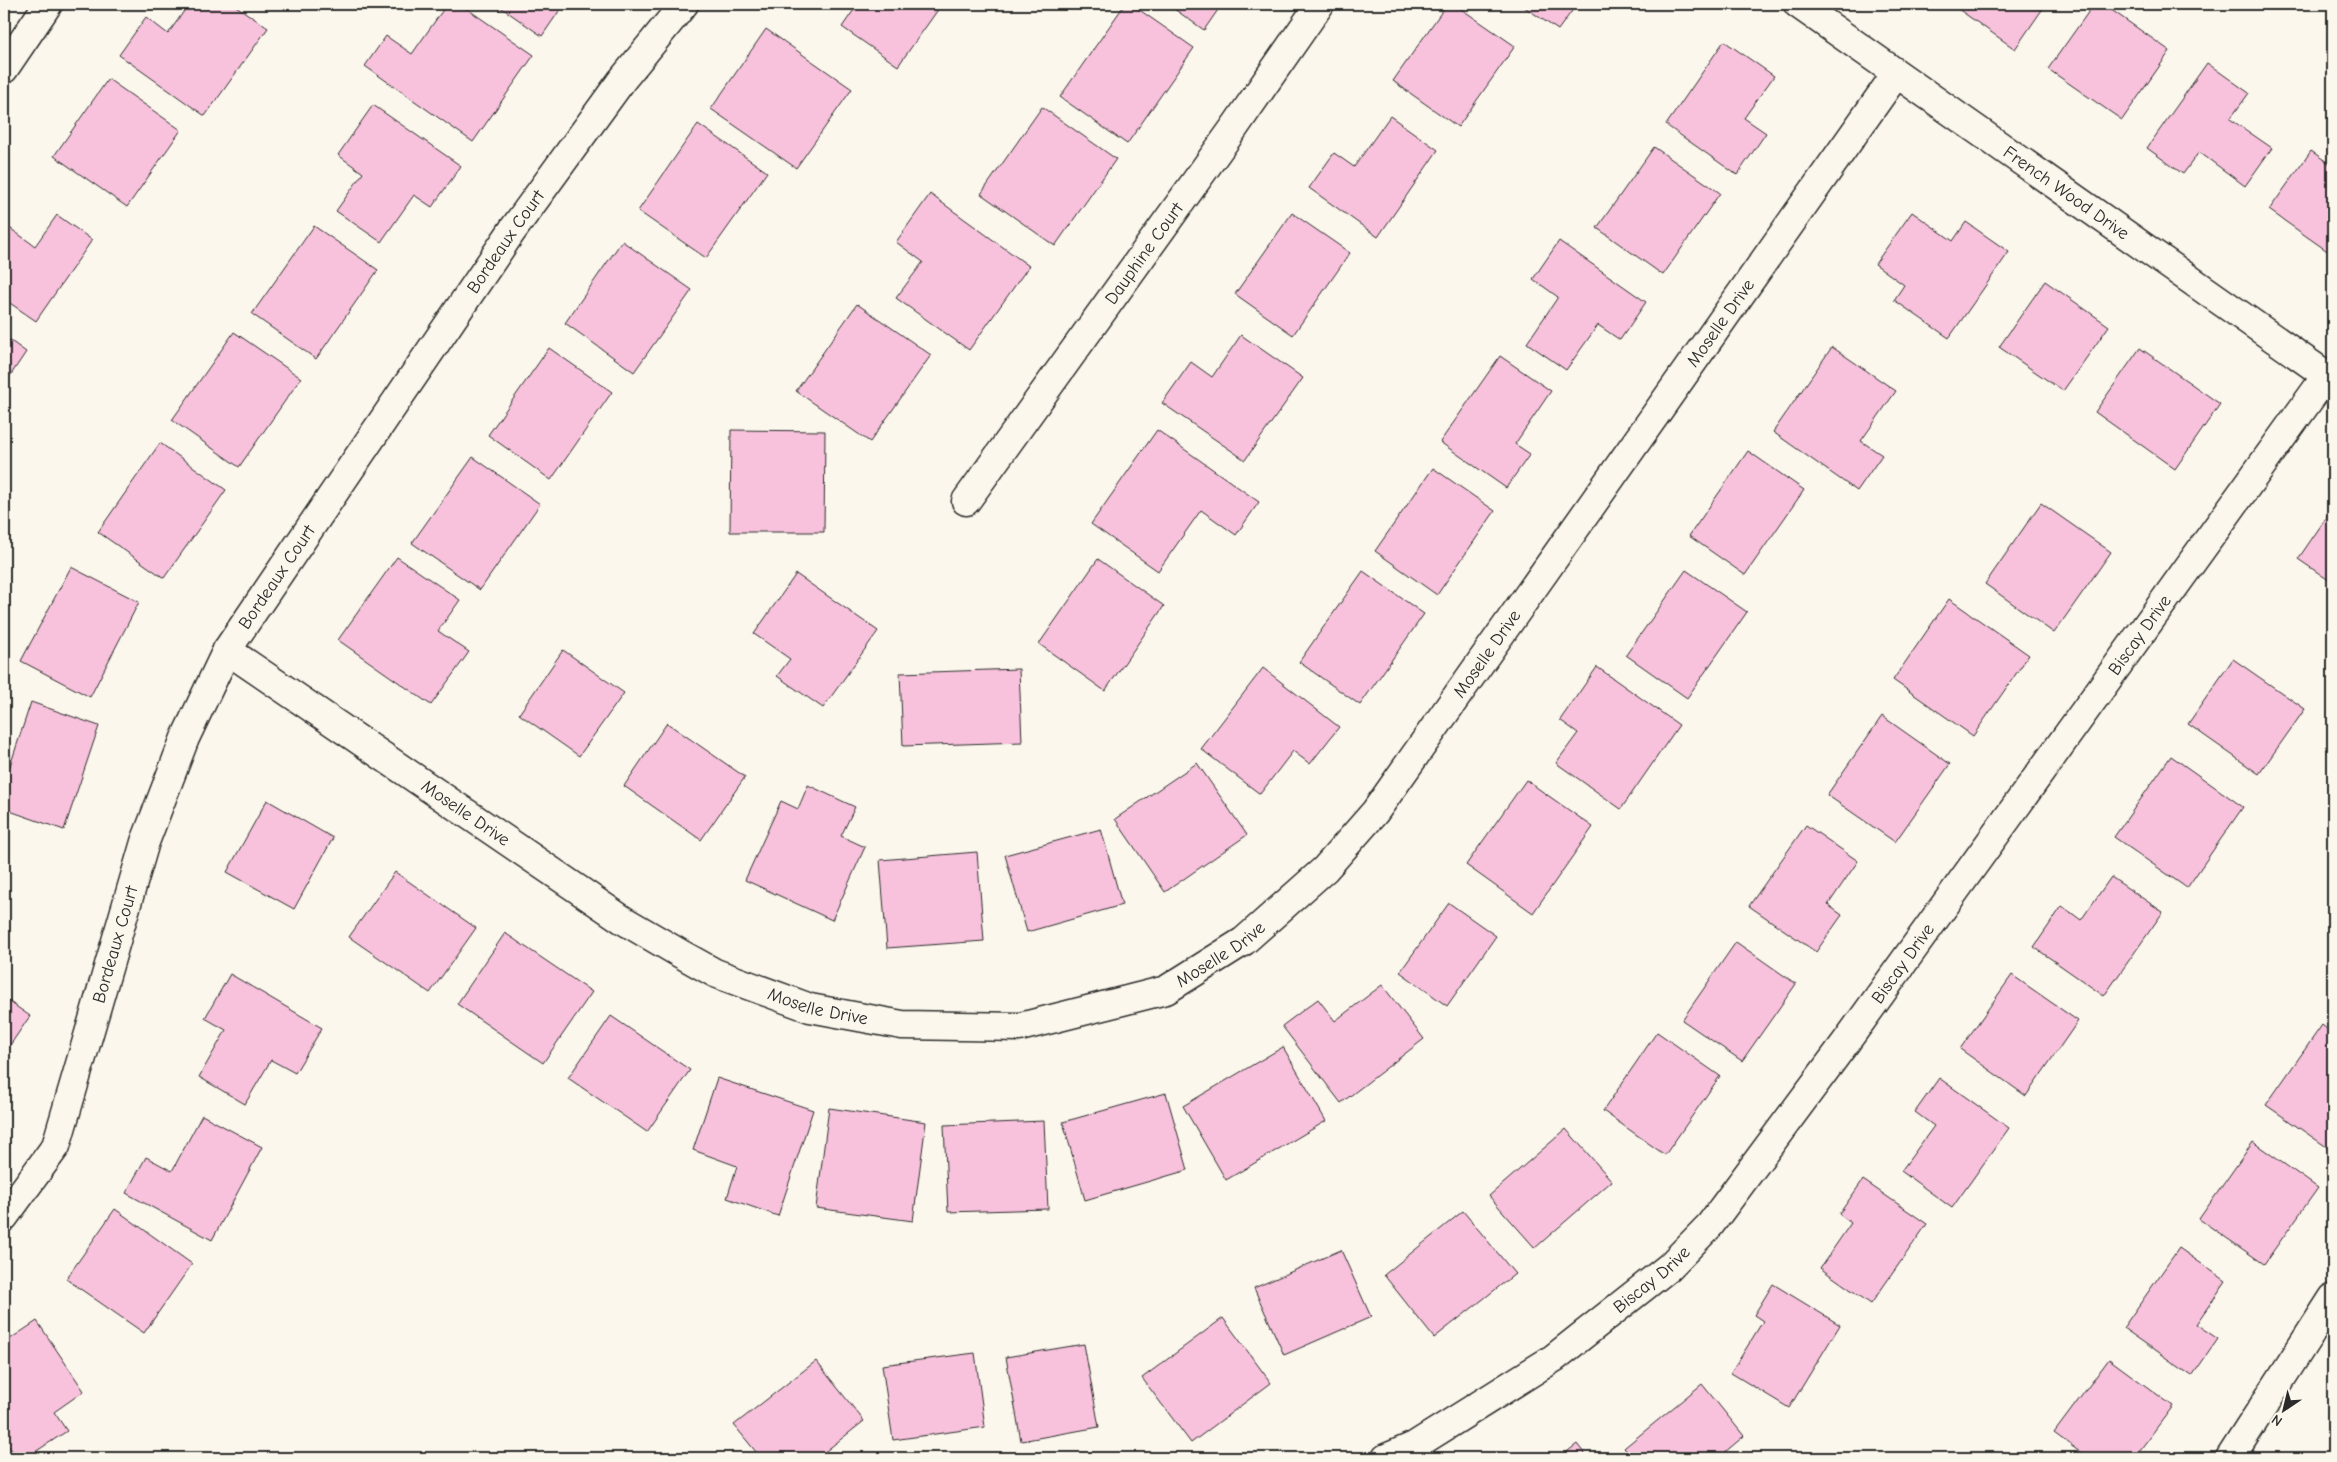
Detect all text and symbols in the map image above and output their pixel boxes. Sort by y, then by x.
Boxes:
street label: French Wood Drive [1999,142,2133,244]
street label: Bordeaux Court [463,186,550,298]
street label: Dauphine Court [1101,198,1188,309]
street label: Moselle Drive [1683,275,1759,371]
street label: Bordeaux Court [234,521,320,633]
street label: Biscay Drive [2104,591,2176,679]
street label: Moselle Drive [1449,606,1525,702]
street label: Moselle Drive [417,776,514,851]
street label: Bordeaux Court [88,883,143,1006]
street label: Moselle Drive [1172,917,1269,992]
street label: Biscay Drive [1867,920,1939,1008]
street label: Moselle Drive [765,983,869,1029]
street label: Biscay Drive [1609,1242,1695,1318]
north arrow [2260,1384,2310,1434]
text: N [2268,1411,2285,1430]

